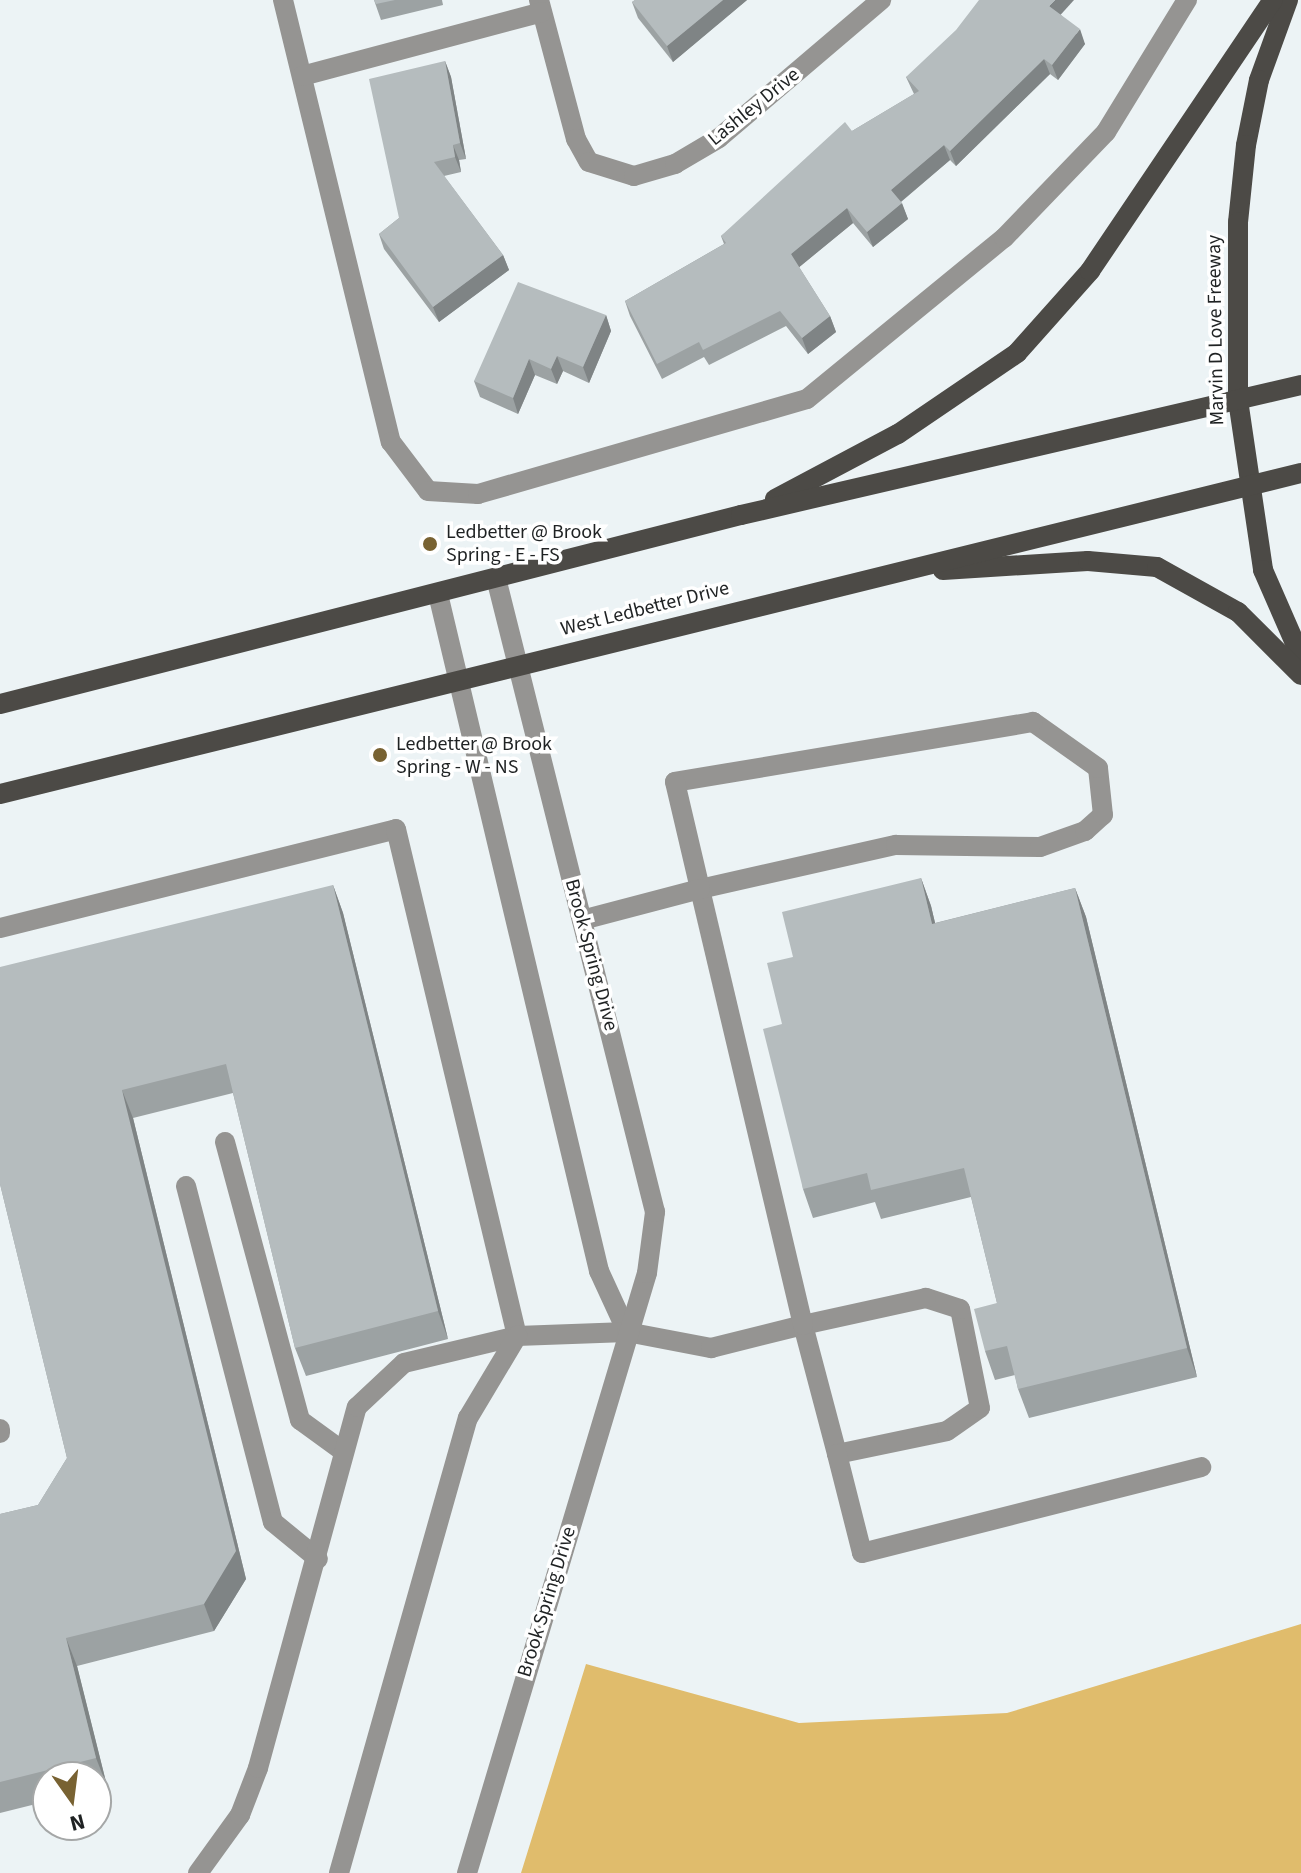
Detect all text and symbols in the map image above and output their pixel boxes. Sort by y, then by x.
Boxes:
street label: Lashley Drive [703,63,805,151]
street label: Marvin D Love Freeway [1202,234,1230,426]
place label: Ledbetter @ Brook Spring - E - FS [446,520,602,567]
marker: Ledbetter @ Brook Spring - E - FS [421,535,439,553]
street label: West Ledbetter Drive [558,576,732,642]
place label: Ledbetter @ Brook Spring - W - NS [396,732,552,779]
marker: Ledbetter @ Brook Spring - W - NS [371,746,389,764]
street label: Brook Spring Drive [559,877,623,1033]
street label: Brook Spring Drive [513,1524,581,1680]
north arrow [32,1761,112,1841]
text: N [66,1805,88,1840]

